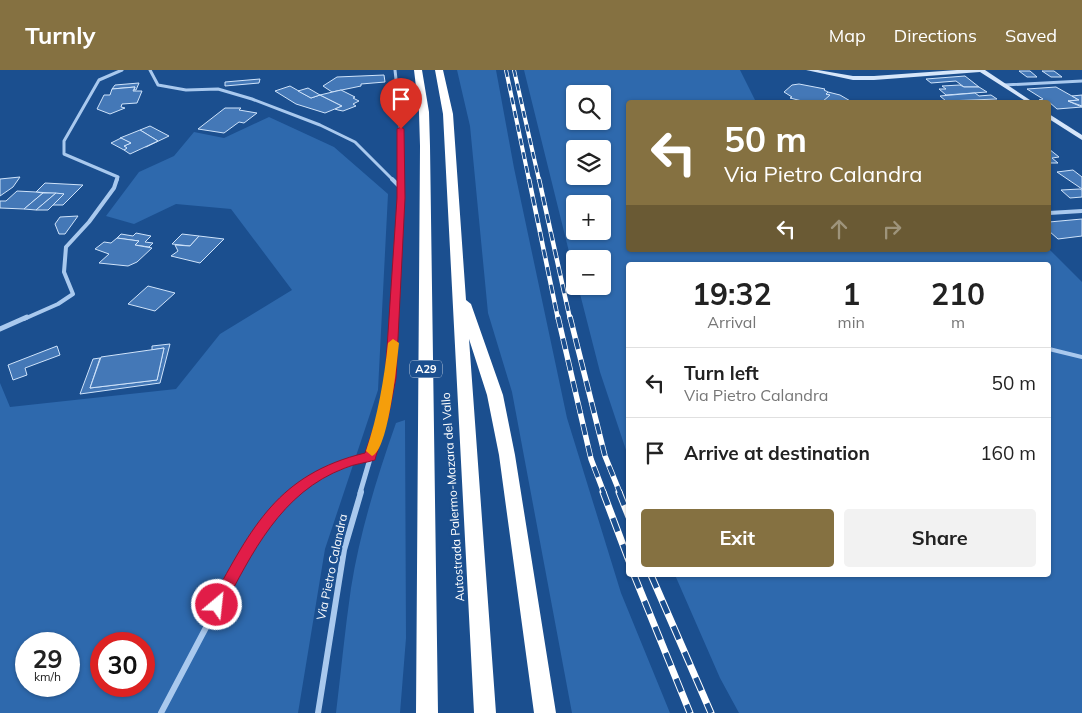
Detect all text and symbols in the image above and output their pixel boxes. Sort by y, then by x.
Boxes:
text: Turnly [25,20,96,50]
text: Map [829,24,866,47]
text: Directions [894,24,977,47]
text: Saved [1005,24,1057,47]
pin [380,78,422,129]
icon: arrive [387,85,415,113]
map controls [566,85,611,295]
button: search [566,85,611,130]
text: 50 m [724,117,807,161]
icon: left [641,120,706,185]
button: layers [566,140,611,185]
text: Via Pietro Calandra [724,160,922,188]
button: + [566,195,611,240]
icon: left [772,215,800,243]
icon: ahead [825,215,853,243]
icon: right [878,215,906,243]
button: − [566,250,611,295]
text: 19:32 [692,275,772,313]
text: 1 [842,275,860,313]
text: 210 [931,275,985,313]
text: Arrival [707,312,756,332]
text: min [838,312,865,332]
text: m [951,312,965,332]
road number: A29 [410,360,442,378]
text: Turn left [684,361,759,385]
icon: left [641,369,669,397]
text: 50 m [992,371,1036,395]
text: Via Pietro Calandra [684,385,828,405]
street label: Autostrada Palermo-Mazara del Vallo [438,392,467,602]
icon: arrive [641,439,669,467]
text: Arrive at destination [684,441,870,465]
text: 160 m [980,441,1036,465]
button: Exit [641,509,834,567]
button: Share [844,509,1036,567]
street label: Via Pietro Calandra [313,512,350,621]
position arrow [190,578,242,630]
speed limit sign: 30 [90,632,155,697]
text: 29 [32,643,63,674]
text: km/h [34,669,61,684]

